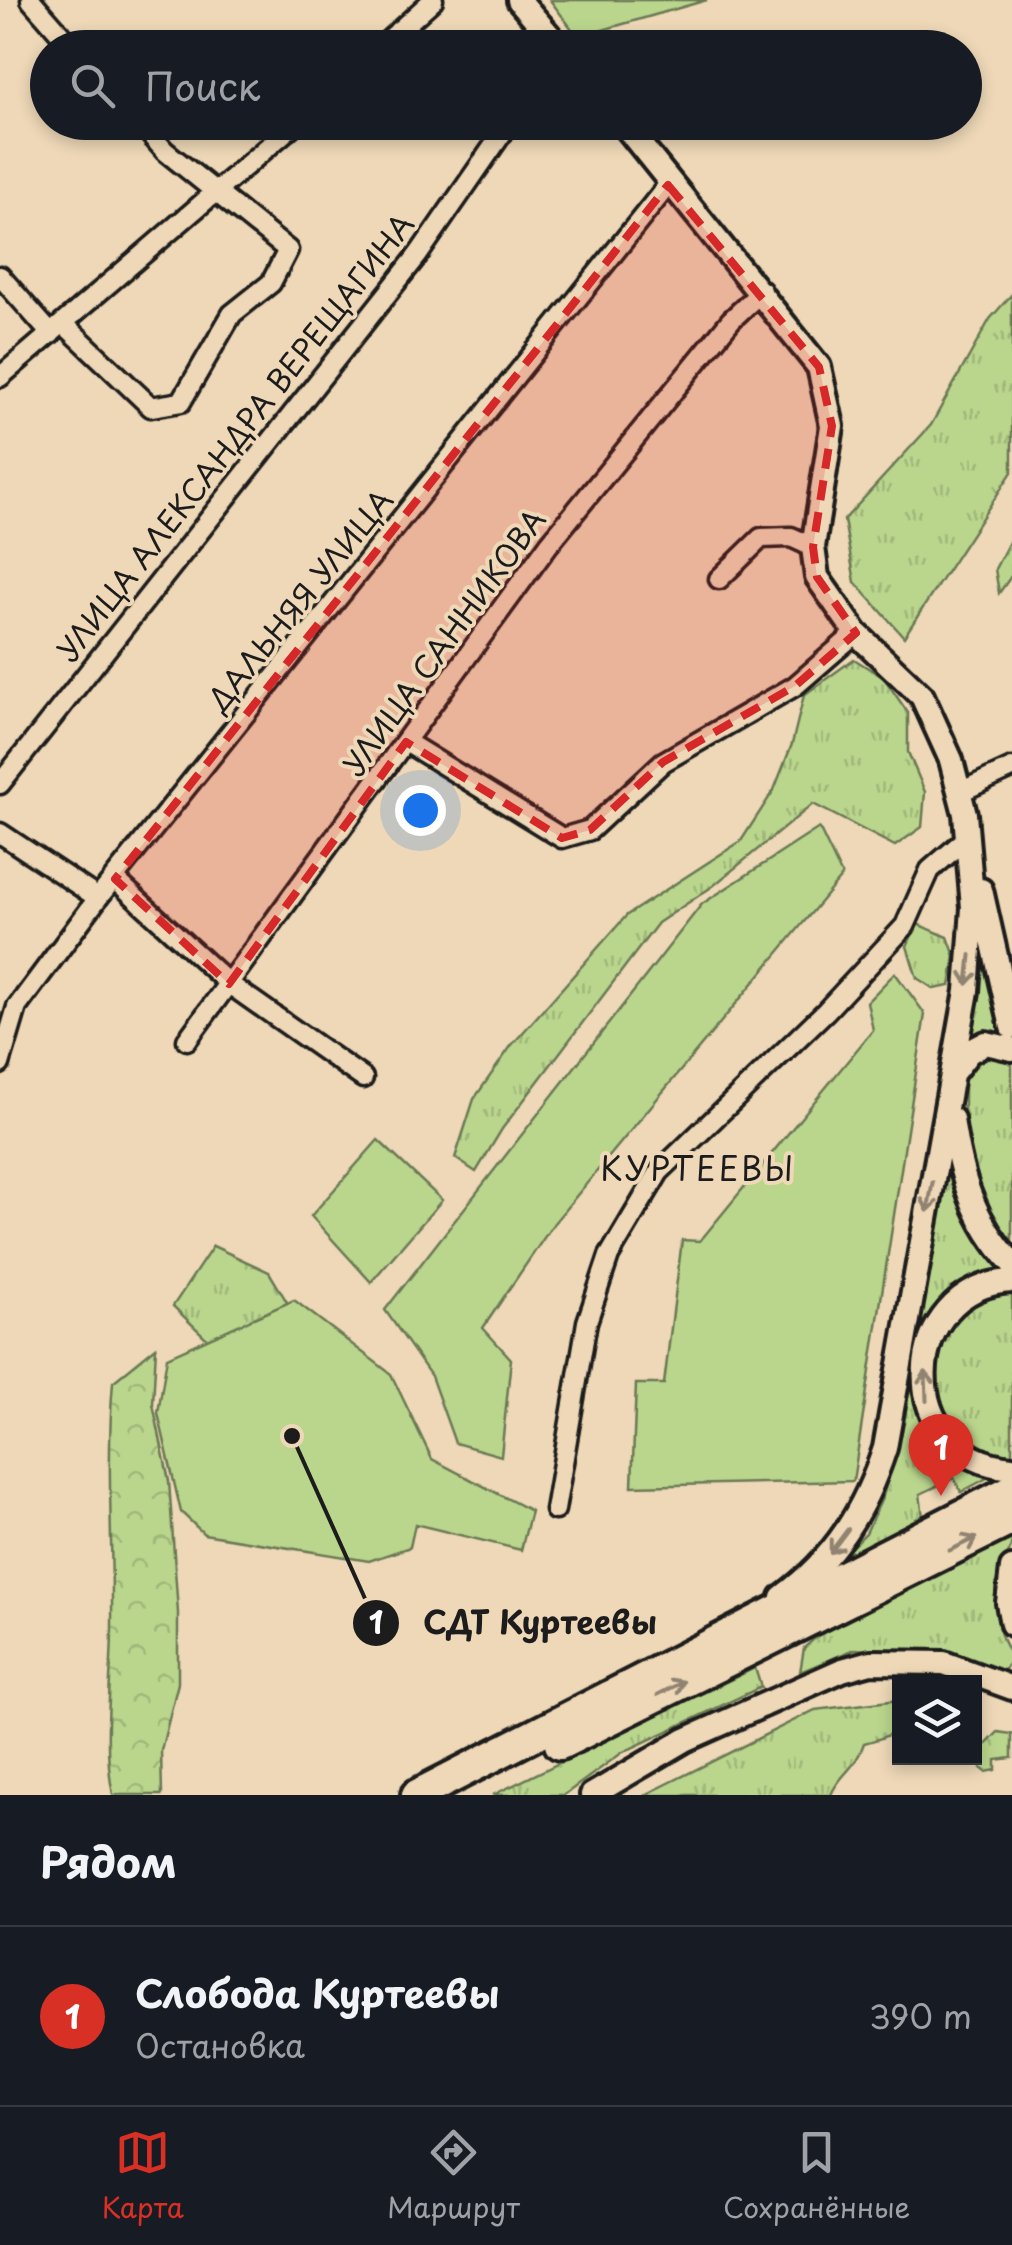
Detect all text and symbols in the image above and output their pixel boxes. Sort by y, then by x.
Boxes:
search box [30,30,982,140]
text: Поиск [145,57,260,114]
icon: search [65,58,120,113]
street label: УЛИЦА АЛЕКСАНДРА ВЕРЕЩАГИНА [45,203,424,670]
street label: ДАЛЬНЯЯ УЛИЦА [195,479,403,721]
street label: УЛИЦА САННИКОВА [331,499,555,784]
your location [395,785,446,836]
one-way arrow [960,954,979,986]
district label: КУРТЕЕВЫ [600,1144,796,1192]
one-way arrow [920,1180,939,1212]
one-way arrow [917,1370,936,1403]
pin: 1 [908,1414,974,1496]
one-way arrow [829,1527,850,1554]
one-way arrow [947,1534,977,1553]
callout: СДТ Куртеевы [351,1592,679,1654]
text: СДТ Куртеевы [423,1597,657,1645]
text: 1 [369,1599,383,1644]
map controls [892,1675,982,1765]
button: layers [892,1675,982,1765]
one-way arrow [656,1678,686,1697]
text: Рядом [40,1829,177,1892]
text: Слобода Куртеевы [135,1964,500,2021]
text: 1 [65,1992,80,2040]
text: 390 m [869,1992,972,2040]
text: Остановка [135,2021,305,2069]
tab: Карта [102,2125,184,2228]
tab: Маршрут [387,2125,520,2228]
tab: Сохранённые [723,2125,910,2228]

